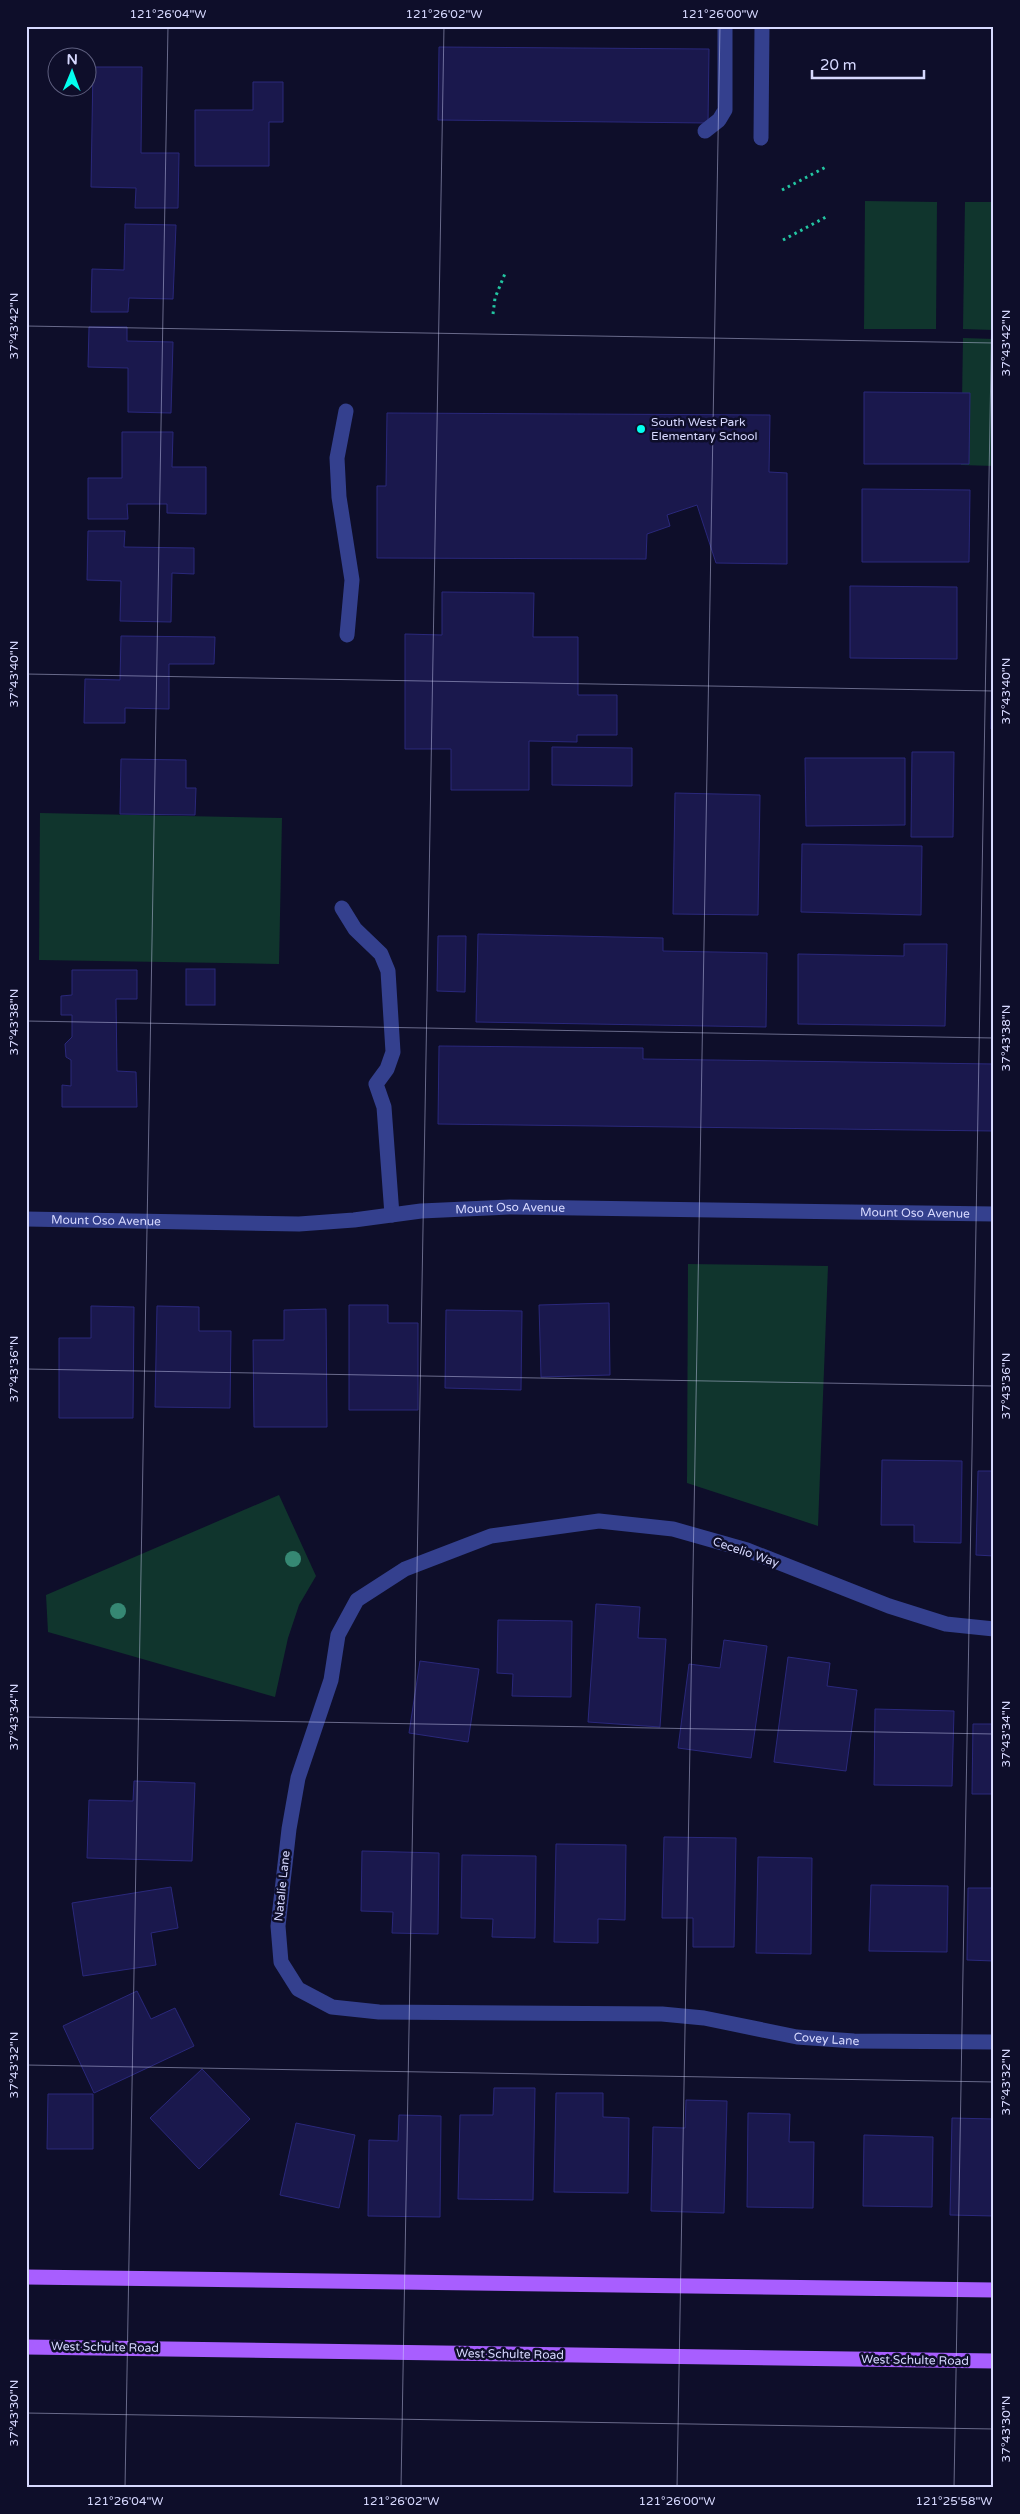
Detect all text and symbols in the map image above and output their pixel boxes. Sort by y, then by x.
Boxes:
text: 121°26'04"W [129,7,207,21]
text: 121°26'02"W [405,7,483,21]
text: 121°26'00"W [681,7,759,21]
north arrow [48,48,98,98]
scale bar [812,48,925,80]
text: N [66,51,78,68]
text: 20 m [820,56,857,74]
text: 37°43'42"N [7,293,21,359]
text: 37°43'42"N [999,310,1013,376]
place label: South West Park Elementary School [651,415,758,443]
marker: South West Park Elementary School [635,423,647,435]
text: 37°43'40"N [7,641,21,707]
text: 37°43'40"N [999,658,1013,724]
text: 37°43'38"N [7,989,21,1055]
text: 37°43'38"N [999,1005,1013,1071]
street label: Mount Oso Avenue [455,1200,565,1216]
street label: Mount Oso Avenue [860,1205,970,1221]
street label: Mount Oso Avenue [51,1212,161,1228]
text: 37°43'36"N [7,1336,21,1402]
text: 37°43'36"N [999,1353,1013,1419]
street label: Cecelio Way [711,1534,782,1570]
text: 37°43'34"N [7,1684,21,1750]
text: 37°43'34"N [999,1701,1013,1767]
street label: Natalie Lane [271,1850,293,1922]
street label: Covey Lane [793,2030,860,2048]
text: 37°43'32"N [7,2032,21,2098]
text: 37°43'32"N [999,2049,1013,2115]
street label: West Schulte Road [51,2339,159,2355]
street label: West Schulte Road [456,2346,564,2362]
street label: West Schulte Road [861,2352,969,2368]
text: 37°43'30"N [7,2380,21,2446]
text: 37°43'30"N [999,2396,1013,2462]
text: 121°26'04"W [86,2494,164,2508]
text: 121°26'02"W [362,2494,440,2508]
text: 121°26'00"W [638,2494,716,2508]
text: 121°25'58"W [915,2494,993,2508]

